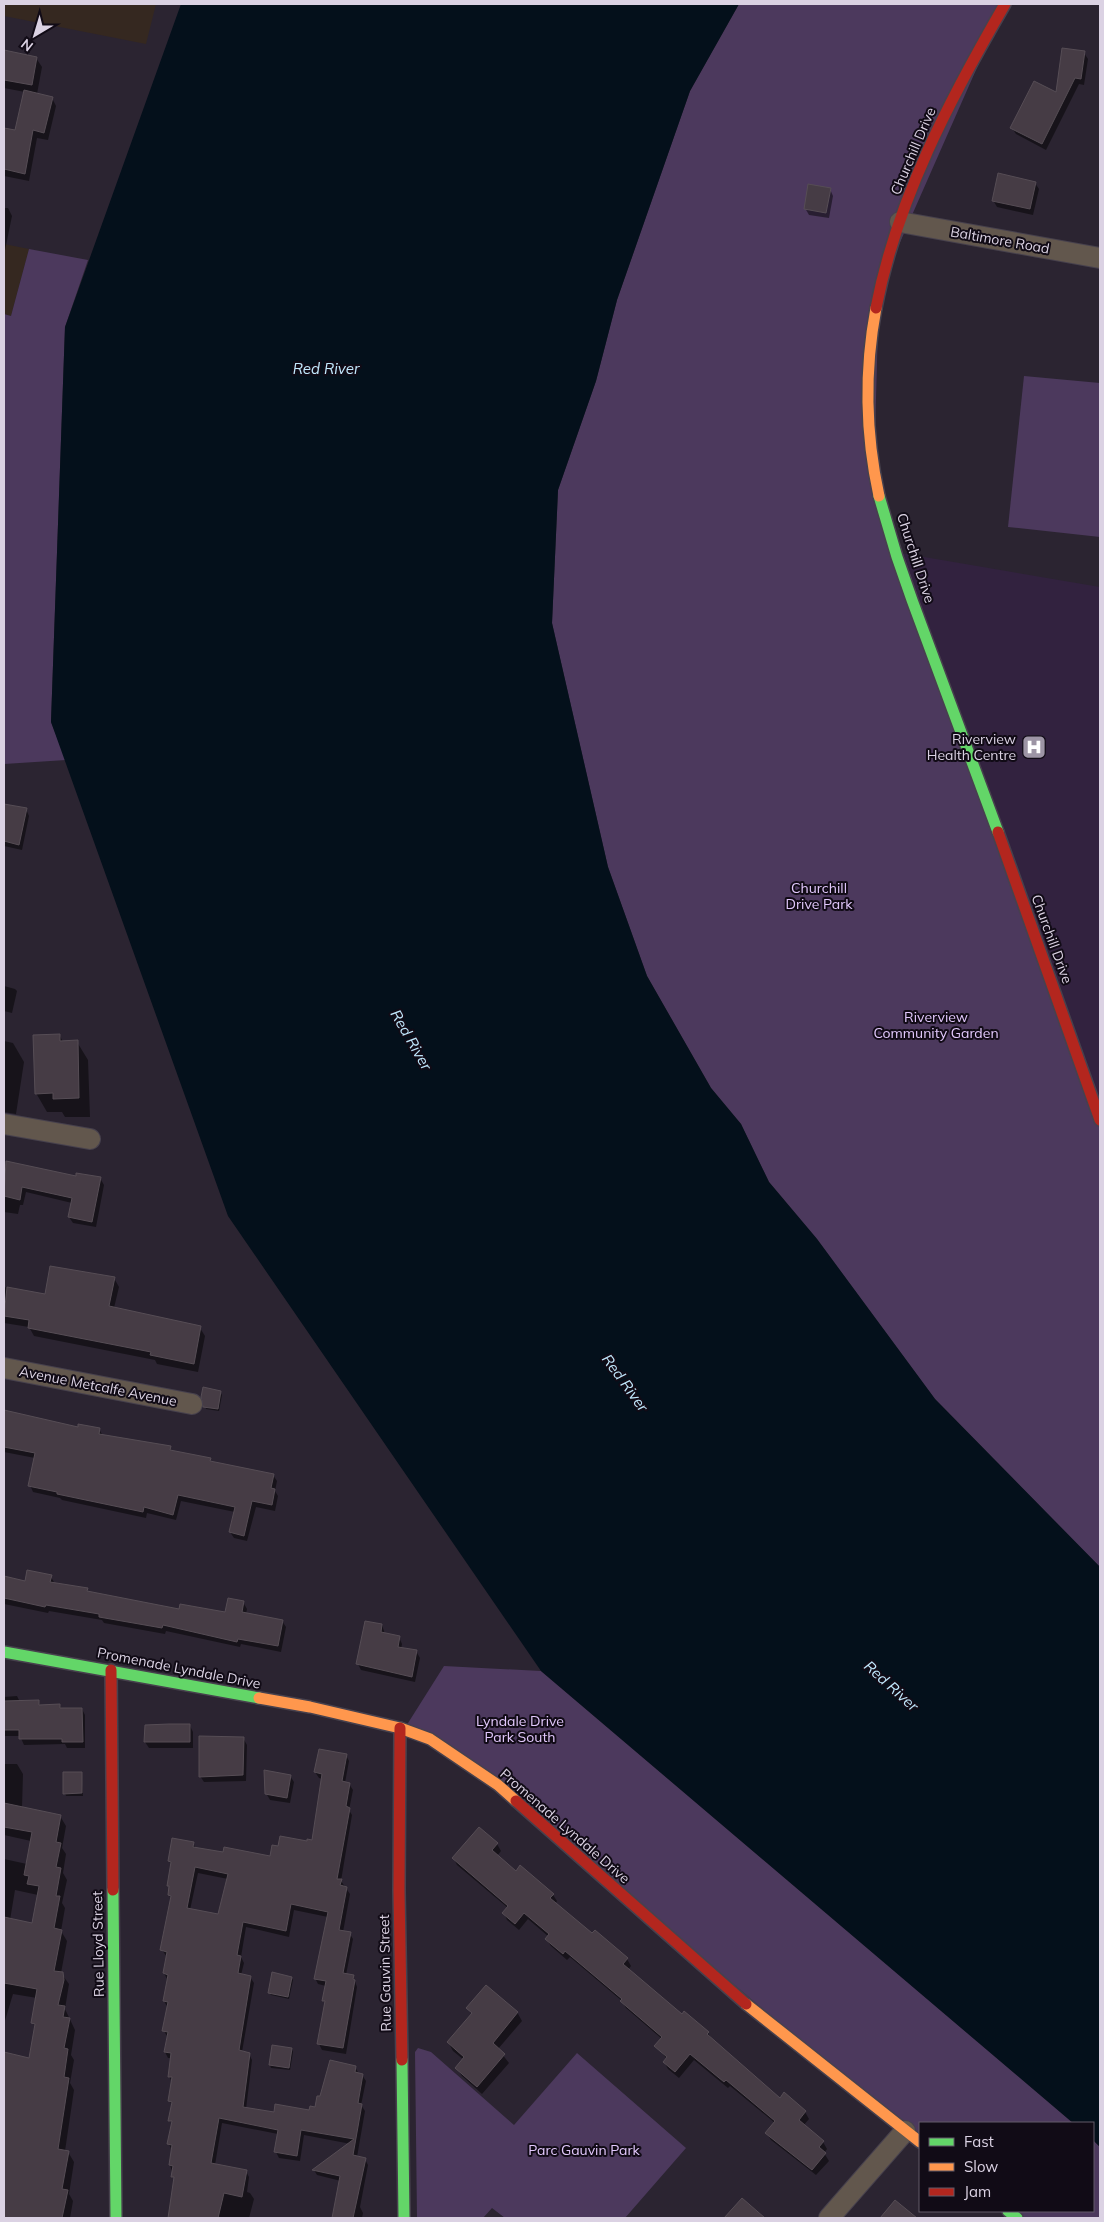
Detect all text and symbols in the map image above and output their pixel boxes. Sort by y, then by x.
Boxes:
north arrow [10,10,60,60]
text: N [17,35,37,56]
street label: Churchill Drive [886,104,940,198]
street label: Baltimore Road [949,222,1051,258]
water label: Red River [293,359,360,378]
street label: Churchill Drive [893,511,939,605]
place label: Riverview Health Centre [927,730,1016,764]
hospital icon: Riverview Health Centre [1021,734,1047,760]
park label: Churchill Drive Park [786,879,853,913]
street label: Churchill Drive [1028,892,1076,986]
water label: Red River [387,1006,437,1074]
park label: Riverview Community Garden [873,1008,999,1042]
water label: Red River [598,1350,653,1416]
street label: Avenue Metcalfe Avenue [18,1362,178,1410]
street label: Promenade Lyndale Drive [96,1643,262,1693]
water label: Red River [860,1656,923,1715]
park label: Lyndale Drive Park South [476,1712,564,1746]
street label: Promenade Lyndale Drive [496,1765,634,1887]
street label: Rue Lloyd Street [88,1891,108,1997]
street label: Rue Gauvin Street [375,1914,395,2032]
legend [919,2122,1094,2212]
text: Fast [964,2132,994,2151]
park label: Parc Gauvin Park [528,2141,641,2159]
text: Slow [964,2157,998,2176]
text: Jam [964,2182,991,2201]

